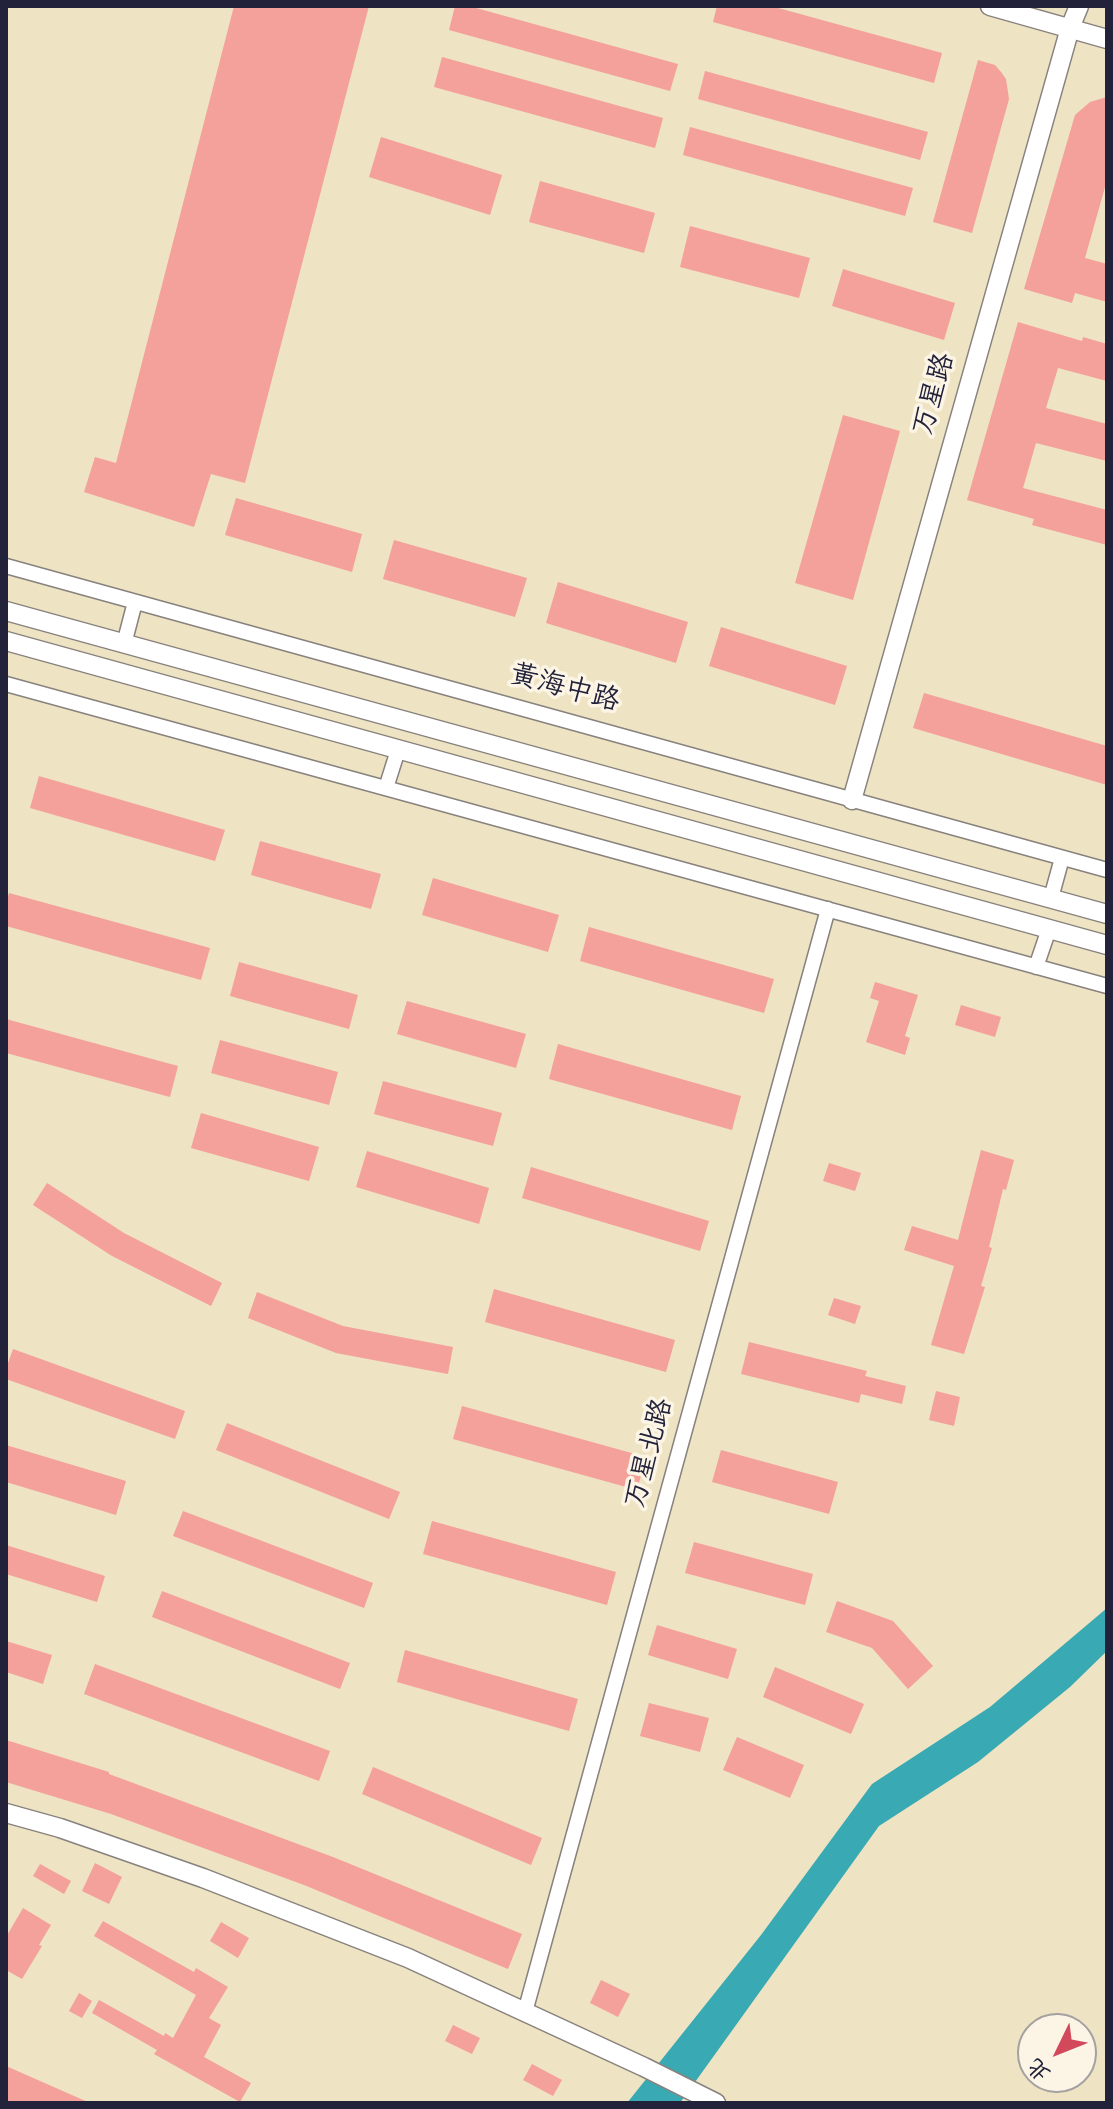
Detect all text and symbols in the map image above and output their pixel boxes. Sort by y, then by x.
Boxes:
street label: 万星路 [909,350,965,440]
street label: 黄海中路 [506,660,622,722]
street label: 万星北路 [621,1396,683,1512]
north arrow [1017,2013,1097,2093]
text: 北 [1024,2051,1058,2085]

